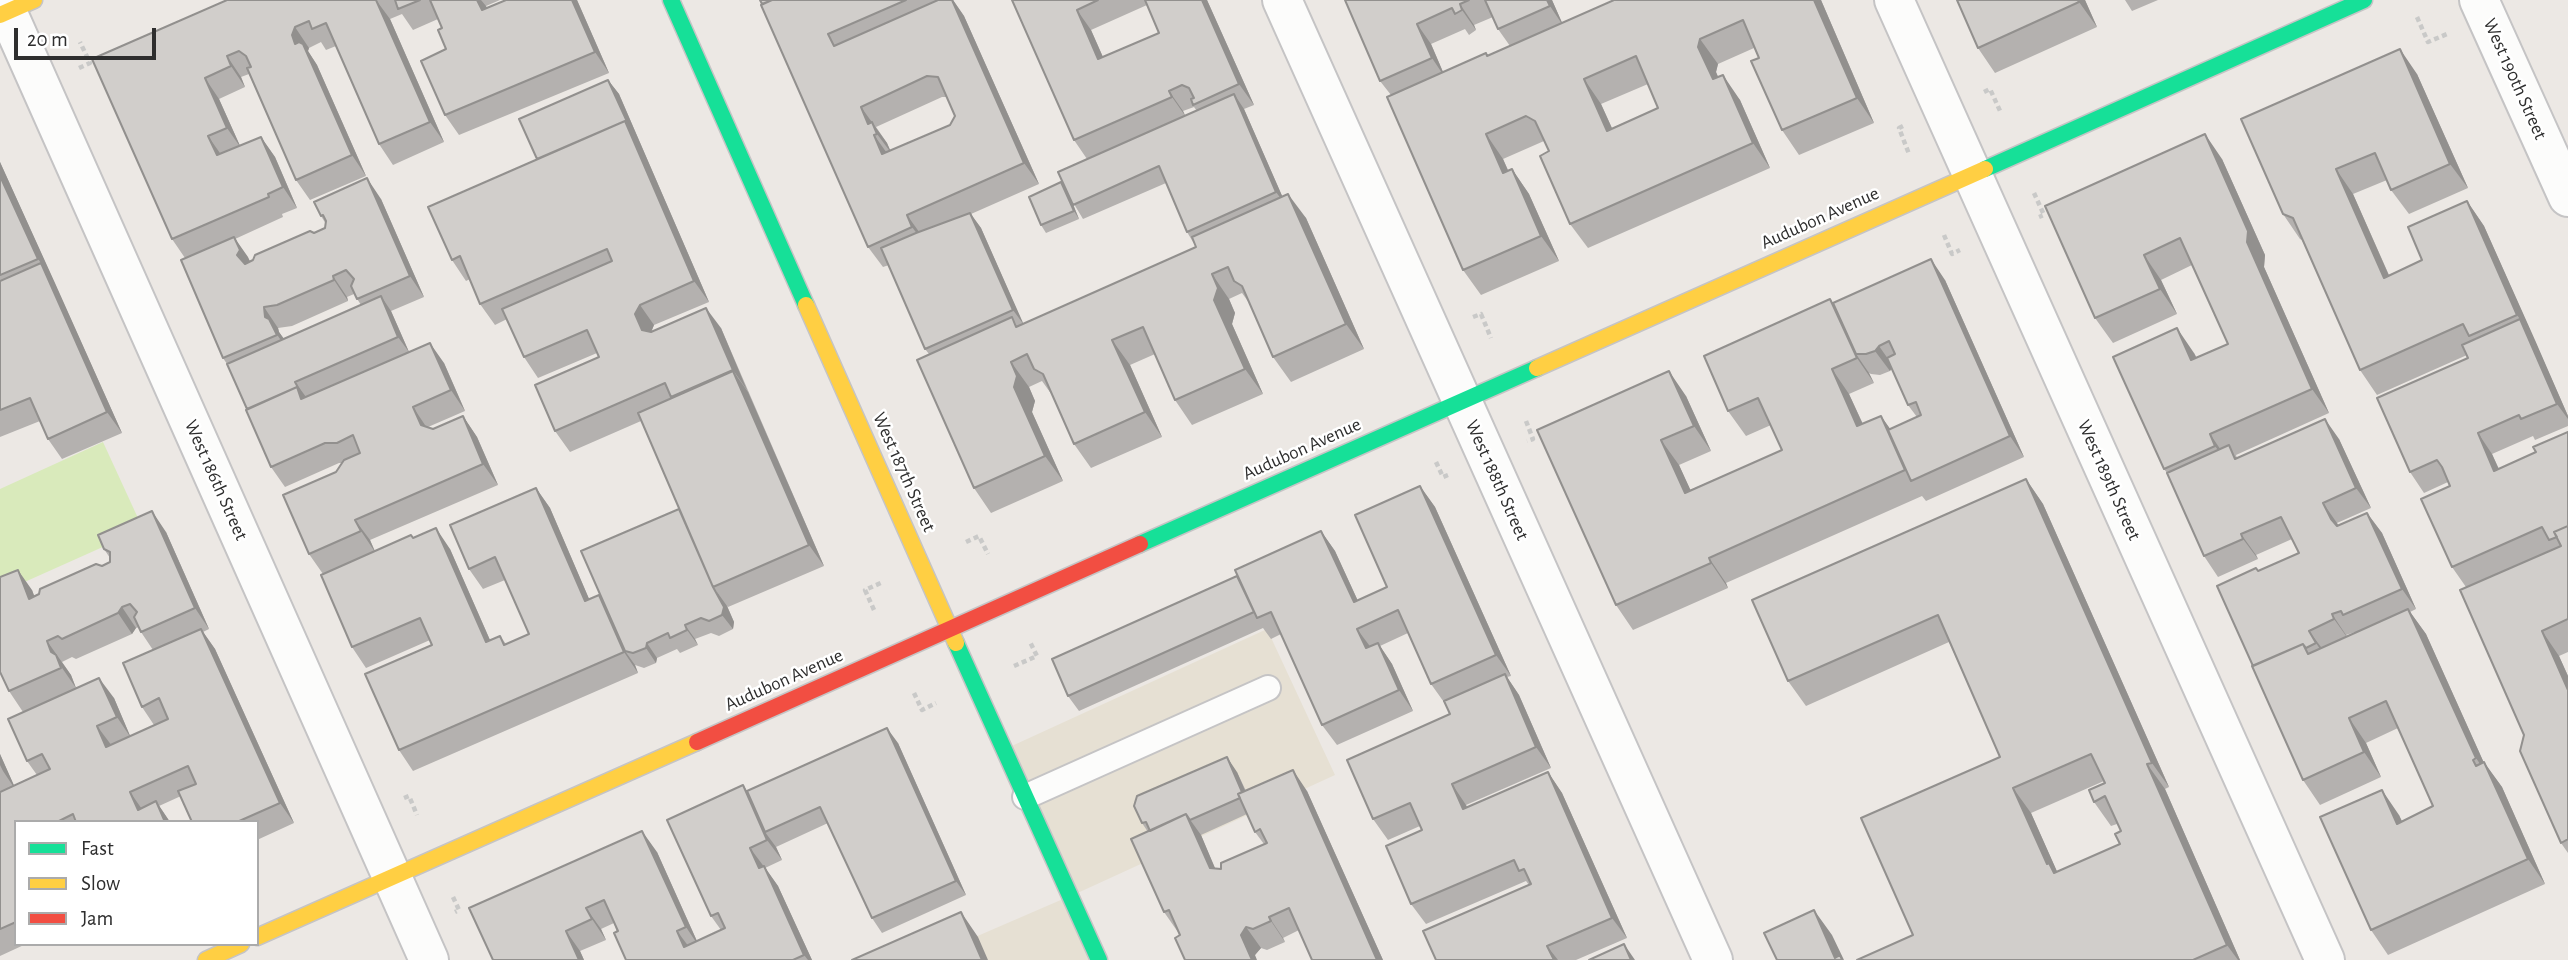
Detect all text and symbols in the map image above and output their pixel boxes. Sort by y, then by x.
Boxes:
scale bar [18,14,159,58]
street label: West 190th Street [2478,15,2552,143]
text: 20 m [27,29,68,50]
street label: Audubon Avenue [1757,182,1883,254]
street label: West 187th Street [867,409,941,535]
street label: Audubon Avenue [1239,413,1365,485]
street label: West 186th Street [179,416,253,544]
street label: West 188th Street [1460,416,1534,544]
street label: West 189th Street [2072,416,2146,544]
street label: Audubon Avenue [721,644,847,716]
legend [14,820,259,946]
text: Fast [81,838,114,859]
text: Slow [81,873,120,894]
text: Jam [81,908,113,929]

